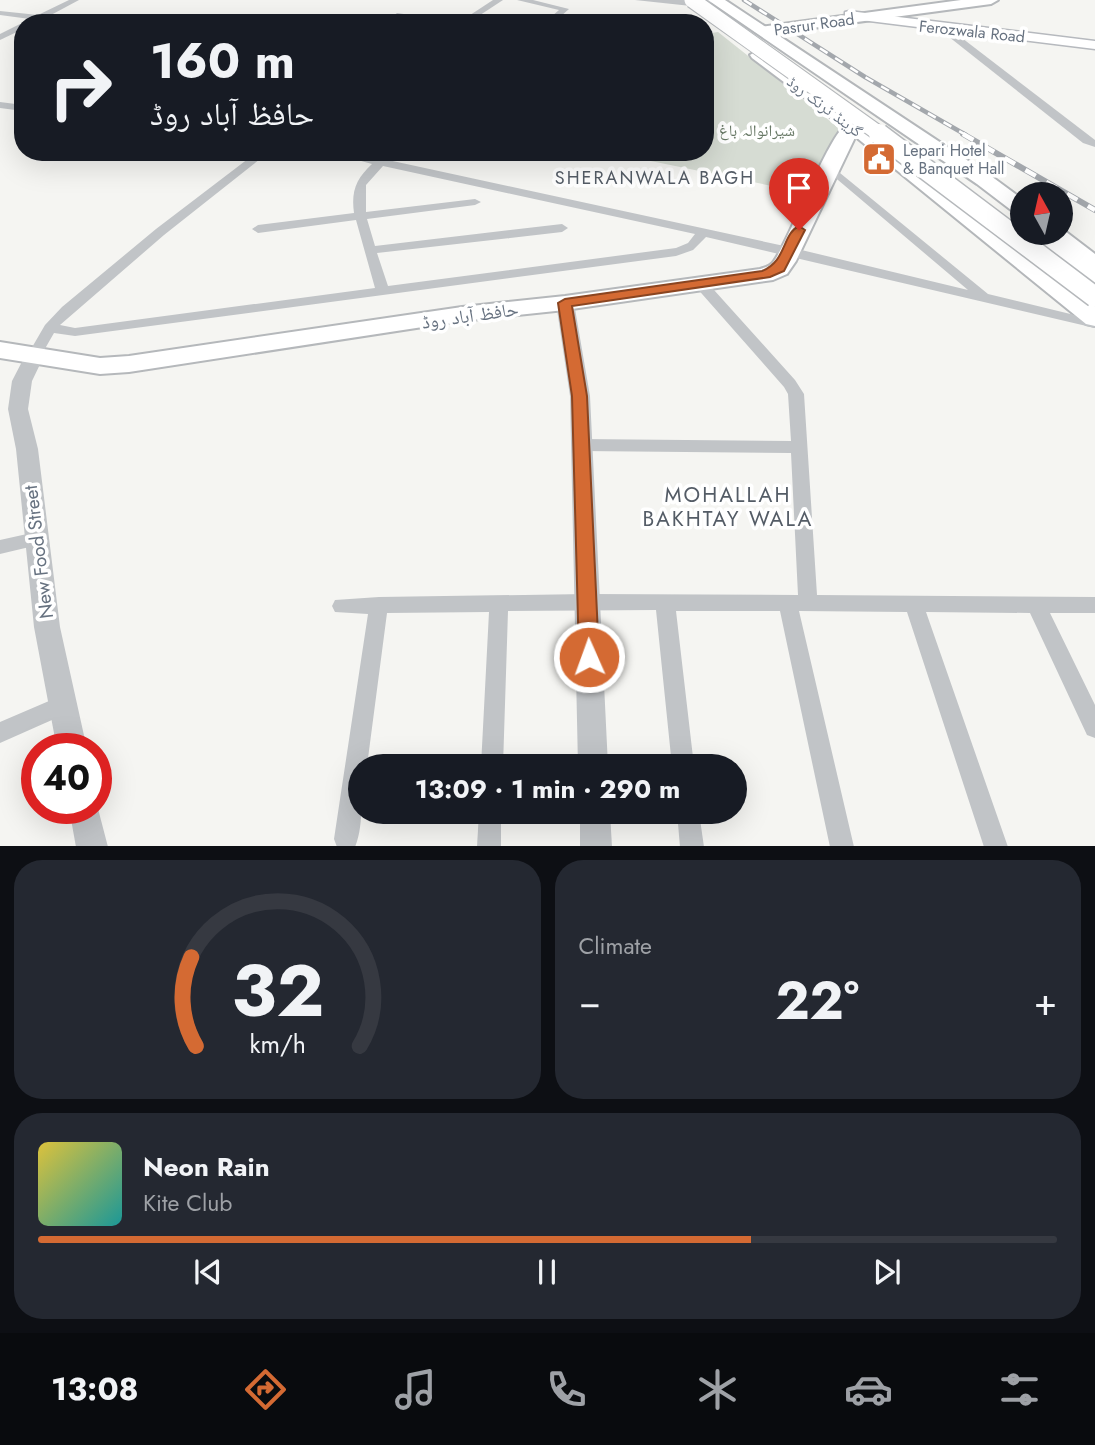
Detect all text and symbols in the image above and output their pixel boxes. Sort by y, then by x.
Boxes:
street label: Pasrur Road [772,7,856,42]
street label: Ferozwala Road [918,15,1026,48]
text: 160 m [150,26,295,96]
icon: right [35,42,126,133]
street label: گرینڈ ٹرنک روڈ [782,70,868,143]
text: حافظ آباد روڈ [150,91,314,137]
park label: شیرانوالہ باغ [719,119,795,142]
place label: Lepari Hotel & Banquet Hall [903,139,1005,180]
public building icon: Lepari Hotel & Banquet Hall [860,140,898,178]
pin [769,158,829,230]
district label: SHERANWALA BAGH [555,165,755,191]
icon: arrive [780,169,818,207]
north arrow [1010,182,1073,245]
map controls [1010,182,1073,245]
street label: حافظ آباد روڈ [420,295,520,336]
district label: MOHALLAH BAKHTAY WALA [643,480,813,534]
street label: New Food Street [17,483,60,620]
position arrow [552,620,626,694]
speed limit sign: 40 [21,733,112,824]
text: 13:09 · 1 min · 290 m [415,770,680,808]
text: Climate [579,929,652,963]
text: 32 [231,938,324,1043]
text: 22° [775,963,859,1039]
text: − [579,974,601,1029]
text: + [1034,974,1057,1029]
text: km/h [249,1025,306,1061]
text: Neon Rain [143,1148,270,1186]
text: Kite Club [143,1186,232,1220]
icon: previous [189,1253,227,1291]
icon: pause [528,1253,566,1291]
icon: next [868,1253,906,1291]
icon: directions [241,1365,290,1414]
icon: music [391,1365,440,1414]
icon: phone [542,1365,591,1414]
icon: climate [693,1365,742,1414]
icon: car [844,1365,893,1414]
icon: filters [995,1365,1044,1414]
text: 13:08 [51,1366,139,1412]

